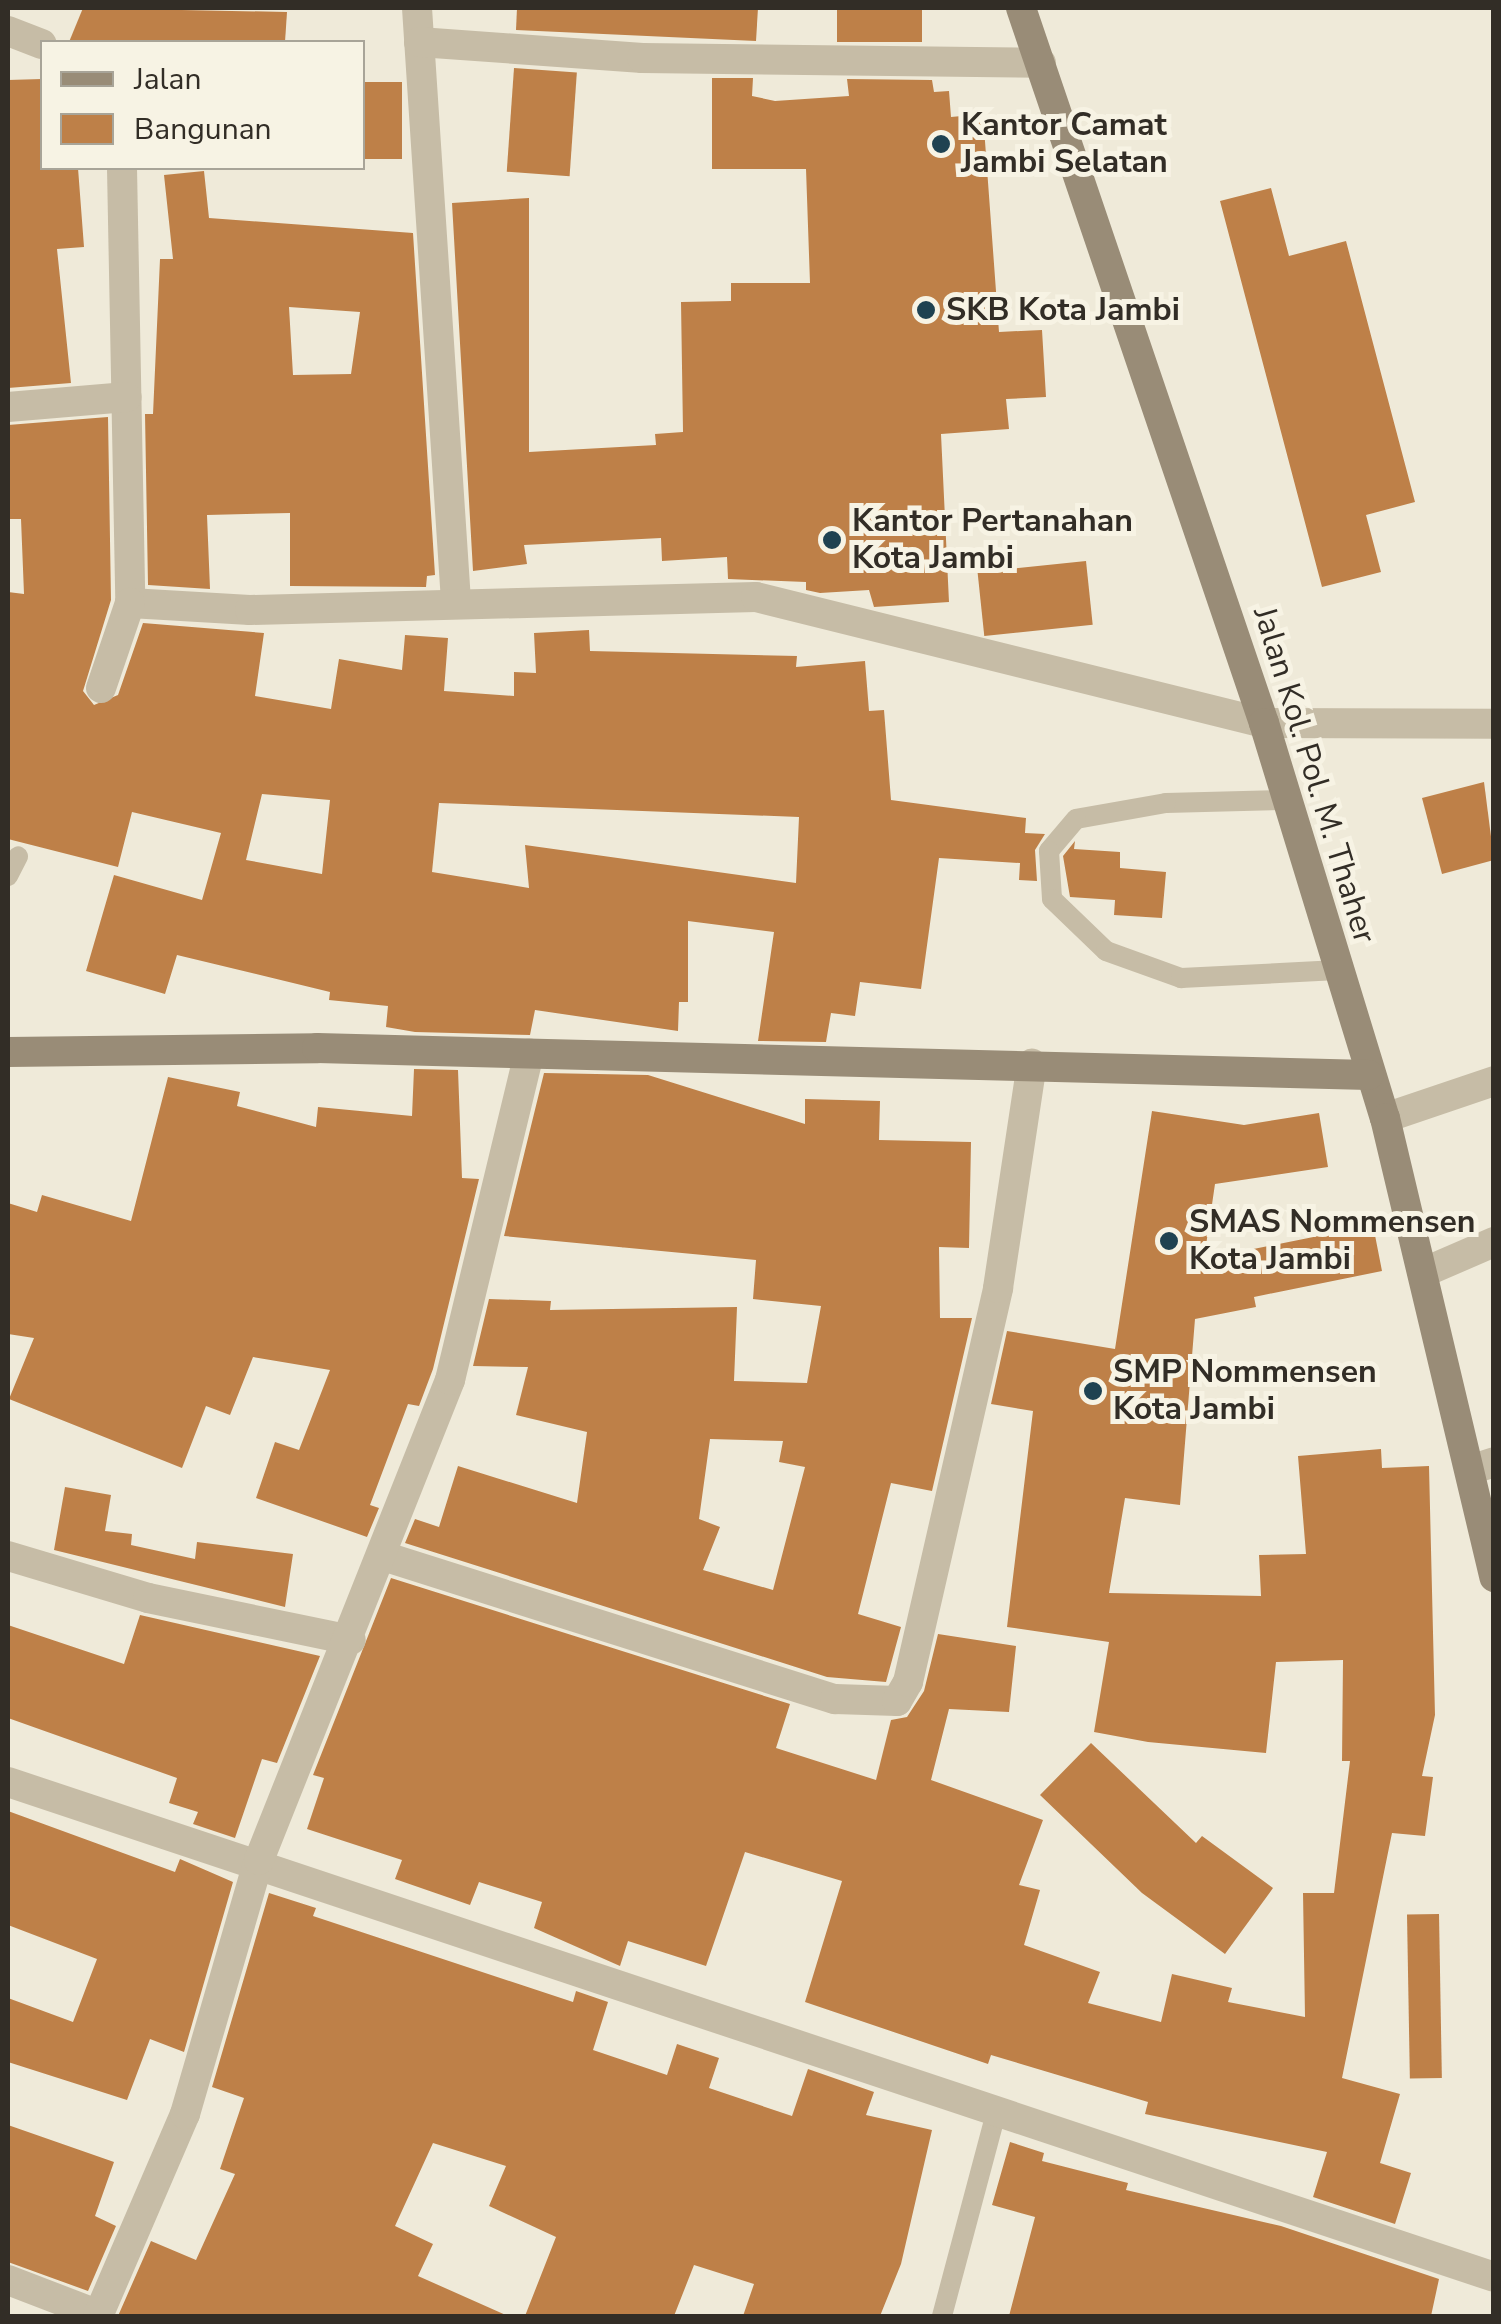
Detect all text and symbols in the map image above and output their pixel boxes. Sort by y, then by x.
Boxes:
legend [40,40,365,170]
text: Jalan [134,59,201,100]
place label: Kantor Camat Jambi Selatan [961,107,1168,182]
text: Bangunan [134,109,272,150]
marker: Kantor Camat Jambi Selatan [930,133,952,155]
place label: SKB Kota Jambi [946,291,1180,329]
marker: SKB Kota Jambi [915,299,937,321]
place label: Kantor Pertanahan Kota Jambi [852,503,1133,578]
marker: Kantor Pertanahan Kota Jambi [821,529,843,551]
street label: Jalan Kol. Pol. M. Thaher [1245,602,1383,948]
place label: SMAS Nommensen Kota Jambi [1189,1204,1476,1279]
marker: SMAS Nommensen Kota Jambi [1158,1230,1180,1252]
place label: SMP Nommensen Kota Jambi [1113,1354,1377,1429]
marker: SMP Nommensen Kota Jambi [1082,1380,1104,1402]

